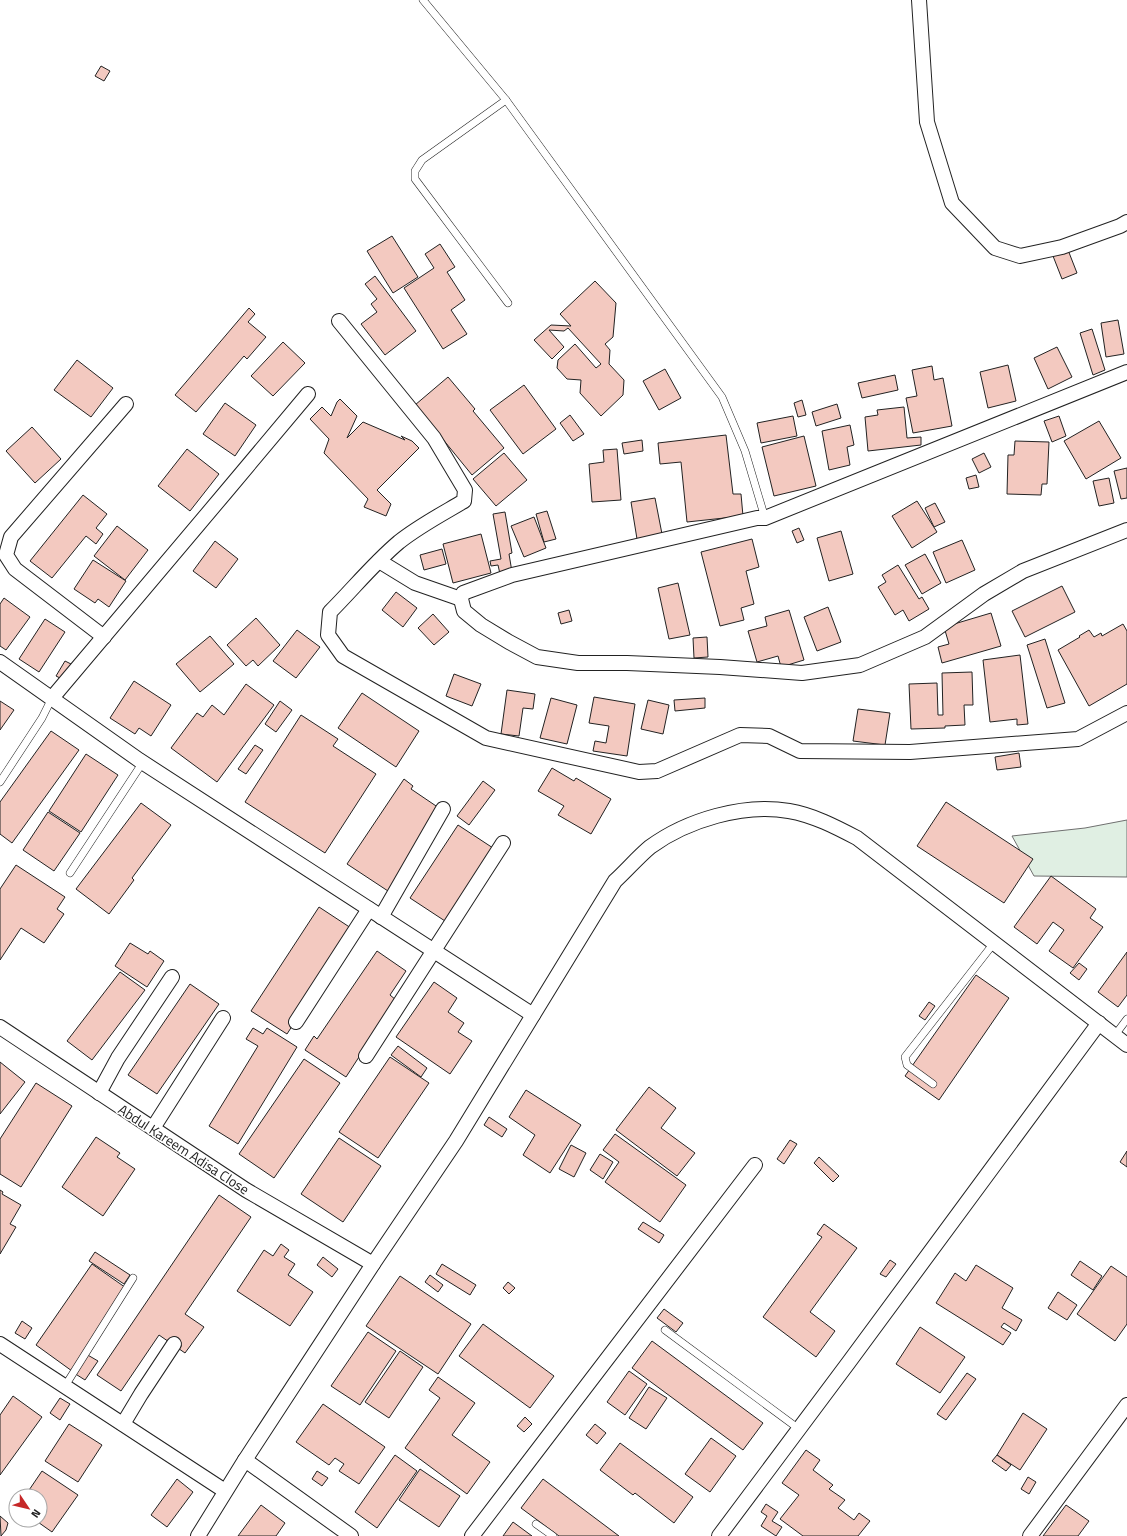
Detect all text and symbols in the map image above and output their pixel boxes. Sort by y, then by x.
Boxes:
street label: Abdul Kareem Adisa Close [114,1099,254,1199]
north arrow [8,1488,48,1528]
text: N [27,1506,45,1521]

